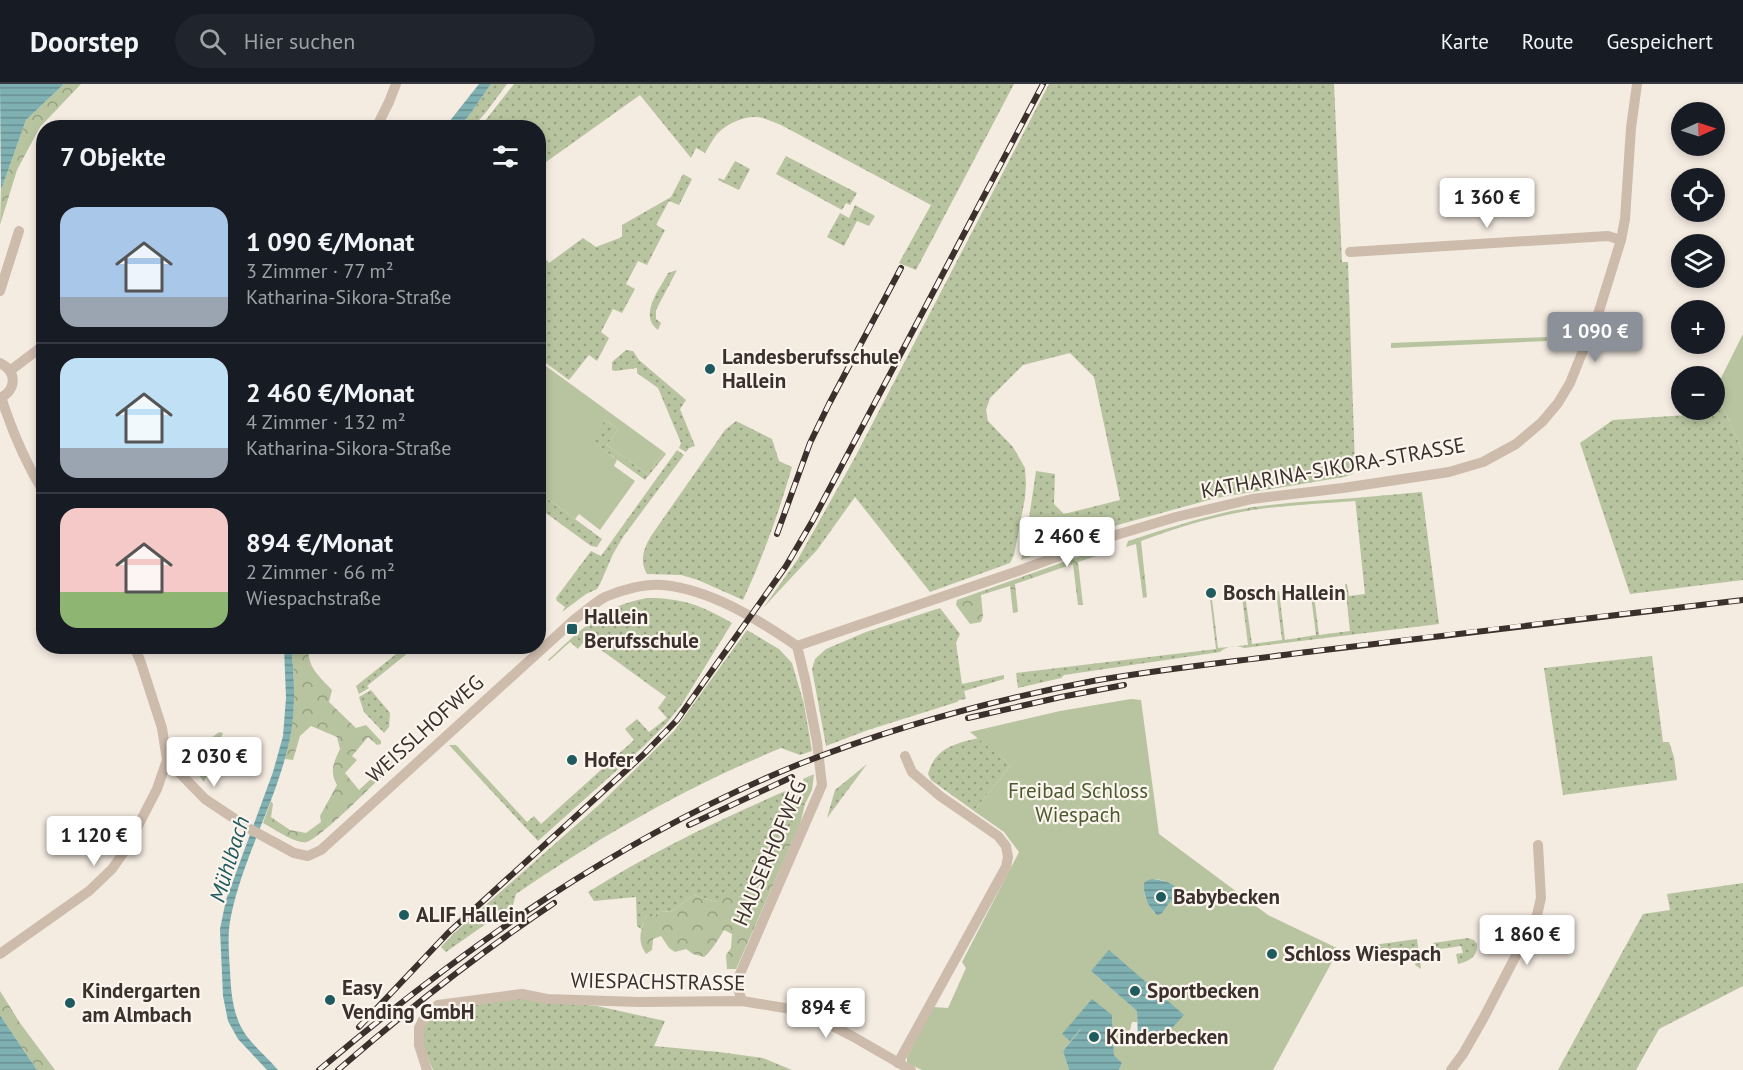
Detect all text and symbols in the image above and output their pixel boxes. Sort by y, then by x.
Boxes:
search box [175,14,595,68]
text: Doorstep [30,23,139,60]
icon: search [196,25,229,58]
text: Hier suchen [244,27,355,55]
text: Karte [1441,28,1489,55]
text: Route [1522,28,1573,55]
text: Gespeichert [1606,28,1713,55]
north arrow [1671,102,1725,156]
map controls [1671,102,1725,420]
text: 7 Objekte [60,140,166,173]
icon: filters [489,140,522,173]
button: locate [1671,168,1725,222]
pin: 1 360 € [1432,178,1542,229]
text: 1 360 € [1454,184,1520,210]
text: 1 090 €/Monat [246,225,414,258]
icon: home [108,231,180,303]
button: layers [1671,234,1725,288]
text: 3 Zimmer · 77 m² [246,258,394,284]
text: Katharina-Sikora-Straße [246,284,452,310]
button: + [1671,300,1725,354]
pin: 1 090 € [1540,312,1650,363]
text: 1 090 € [1562,318,1628,344]
place label: Landesberufsschule Hallein [722,343,899,394]
marker: Landesberufsschule Hallein [703,362,717,376]
button: − [1671,366,1725,420]
text: 2 460 €/Monat [246,376,414,409]
icon: home [108,382,180,454]
text: 4 Zimmer · 132 m² [246,409,406,435]
street label: KATHARINA-SIKORA-STRASSE [1199,431,1467,504]
text: Katharina-Sikora-Straße [246,435,452,461]
pin: 2 460 € [1012,517,1122,568]
text: 2 460 € [1034,523,1100,549]
text: 894 €/Monat [246,526,393,559]
icon: home [108,532,180,604]
text: 2 Zimmer · 66 m² [246,559,395,585]
place label: Bosch Hallein [1223,579,1346,606]
text: Wiespachstraße [246,585,381,611]
marker: Bosch Hallein [1204,586,1218,600]
place label: Hallein Berufsschule [584,603,699,654]
marker: Hallein Berufsschule [565,622,579,636]
street label: WEISSLHOFWEG [360,669,489,788]
pin: 2 030 € [159,737,269,788]
text: 2 030 € [181,743,247,769]
place label: Hofer [584,746,634,773]
marker: Hofer [565,753,579,767]
street label: HAUSERHOFWEG [727,776,812,930]
park label: Freibad Schloss Wiespach [1008,777,1148,828]
water label: Mühlbach [203,813,255,905]
pin: 1 120 € [39,816,149,867]
text: 1 120 € [61,822,127,848]
place label: Babybecken [1173,883,1280,910]
marker: Babybecken [1154,890,1168,904]
place label: ALIF Hallein [416,901,526,928]
marker: ALIF Hallein [397,908,411,922]
pin: 1 860 € [1472,915,1582,966]
text: 1 860 € [1494,921,1560,947]
place label: Schloss Wiespach [1284,940,1441,967]
marker: Schloss Wiespach [1265,947,1279,961]
street label: WIESPACHSTRASSE [570,966,746,997]
place label: Easy Vending GmbH [341,974,475,1025]
place label: Kindergarten am Almbach [82,977,200,1028]
place label: Sportbecken [1147,977,1259,1004]
marker: Sportbecken [1128,984,1142,998]
pin: 894 € [784,988,868,1039]
marker: Easy Vending GmbH [323,993,337,1007]
text: 894 € [801,994,851,1020]
marker: Kindergarten am Almbach [63,996,77,1010]
place label: Kinderbecken [1106,1023,1229,1050]
marker: Kinderbecken [1087,1030,1101,1044]

